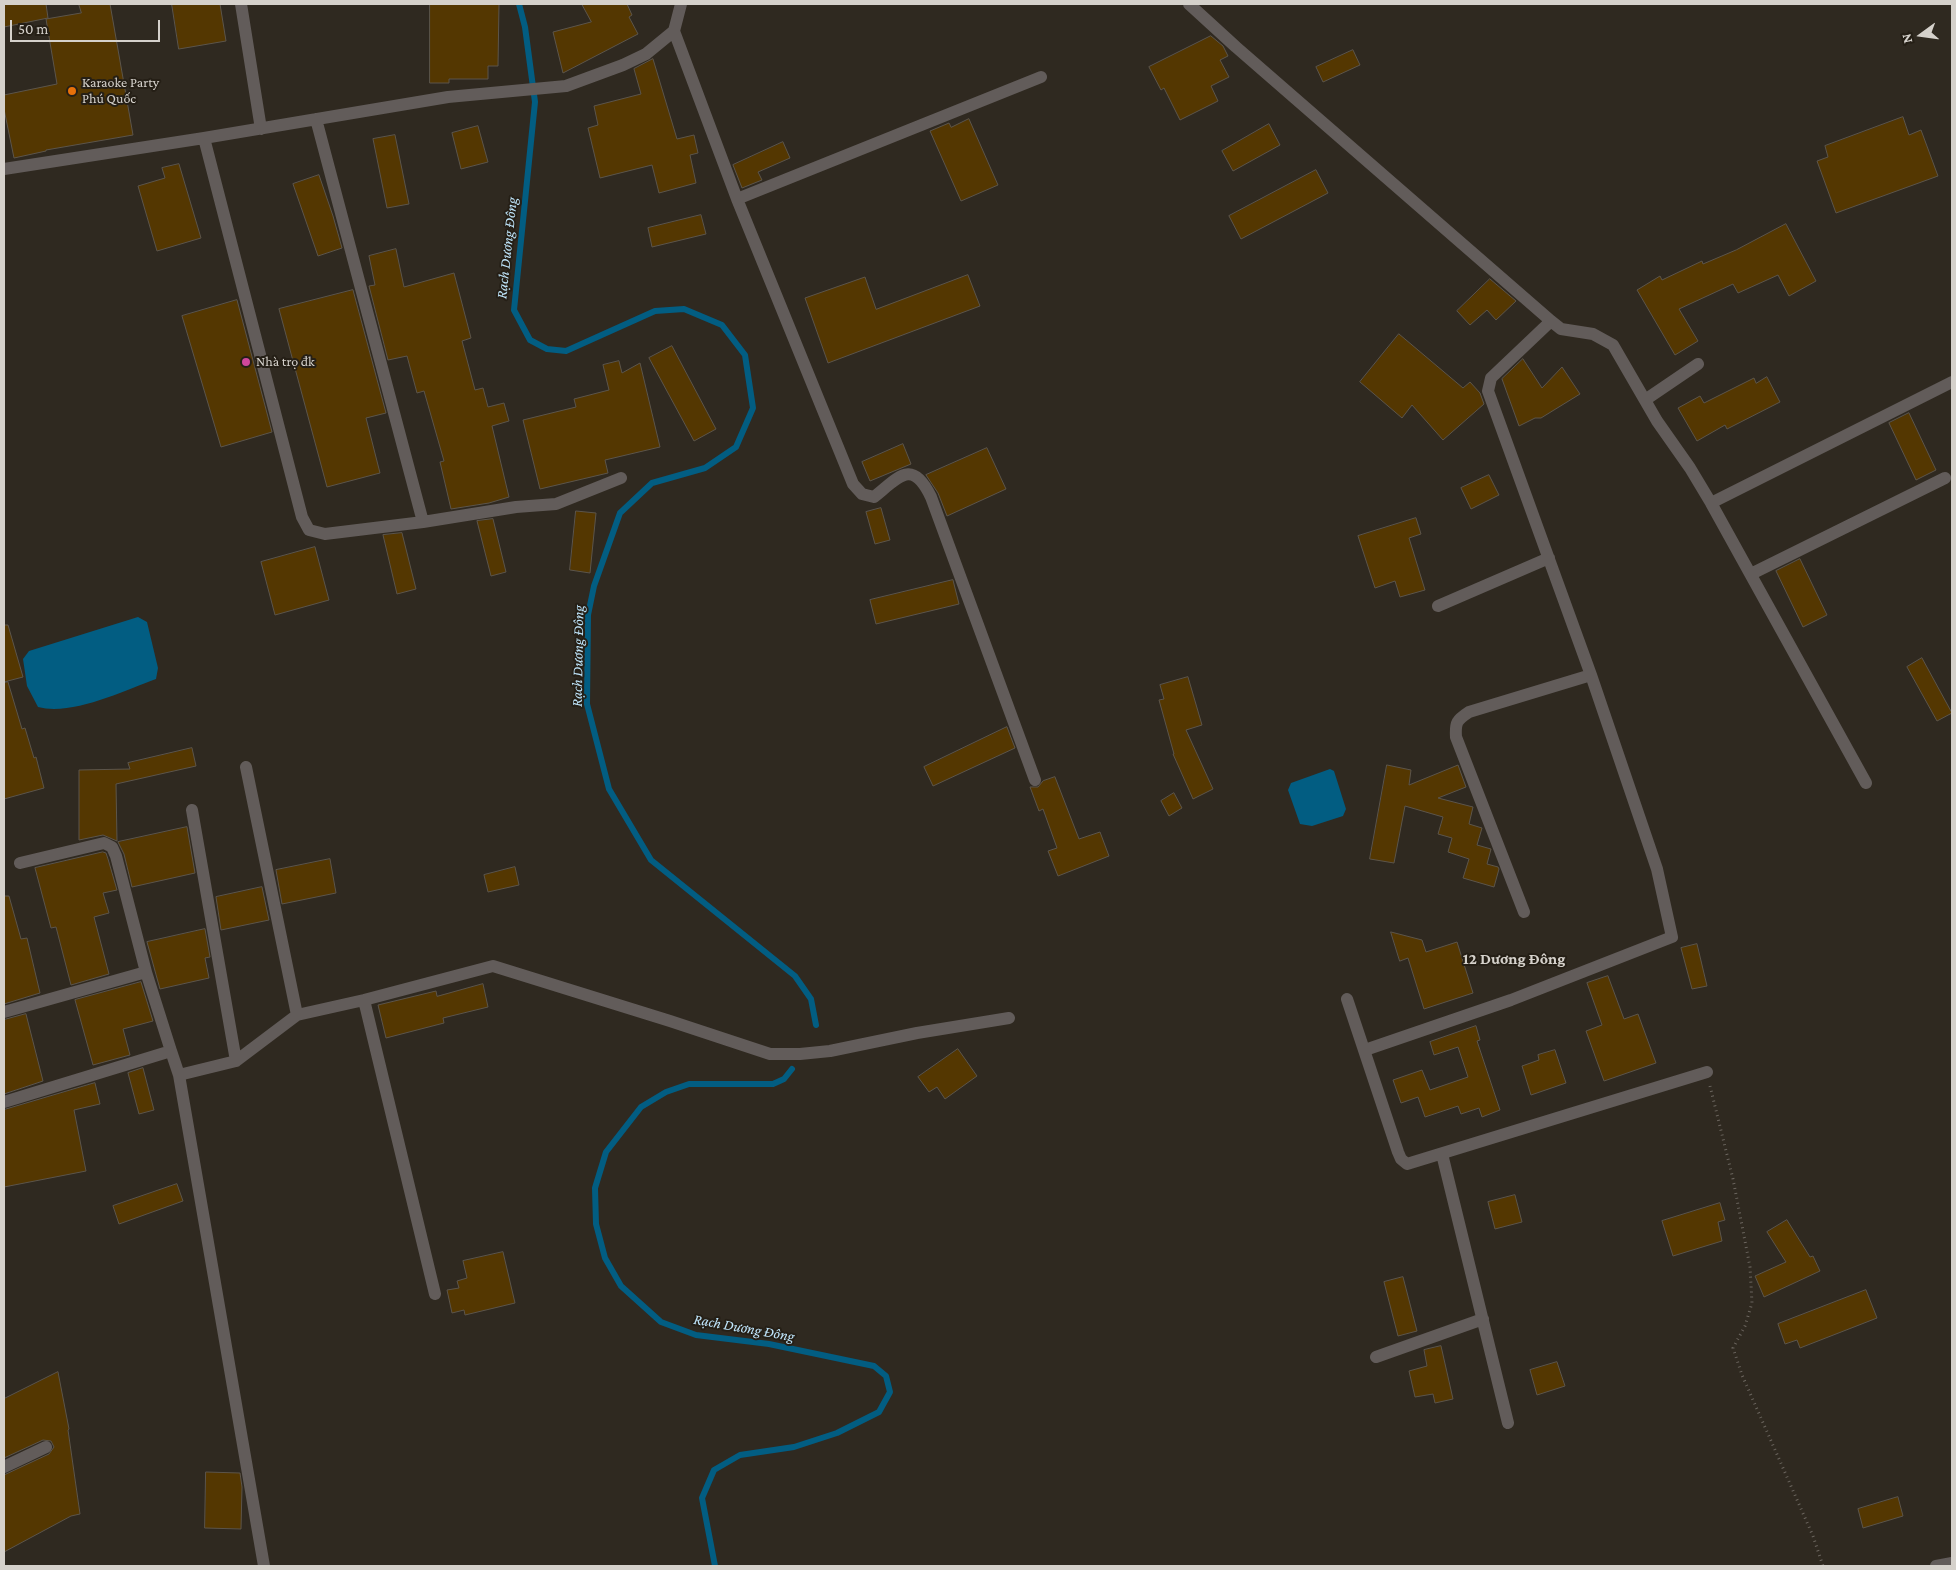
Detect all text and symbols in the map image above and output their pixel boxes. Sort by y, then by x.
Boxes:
scale bar [12,10,162,42]
north arrow [1896,10,1946,60]
text: 50 m [18,21,48,37]
text: N [1898,32,1915,45]
place label: Karaoke Party Phú Quốc [82,75,159,108]
marker: Karaoke Party Phú Quốc [66,85,78,97]
water label: Rạch Dương Đông [493,196,521,300]
place label: Nhà trọ đk [256,354,315,370]
marker: Nhà trọ đk [240,356,252,368]
water label: Rạch Dương Đông [568,605,588,707]
district label: 12 Dương Đông [1463,949,1565,969]
water label: Rạch Dương Đông [692,1310,796,1346]

